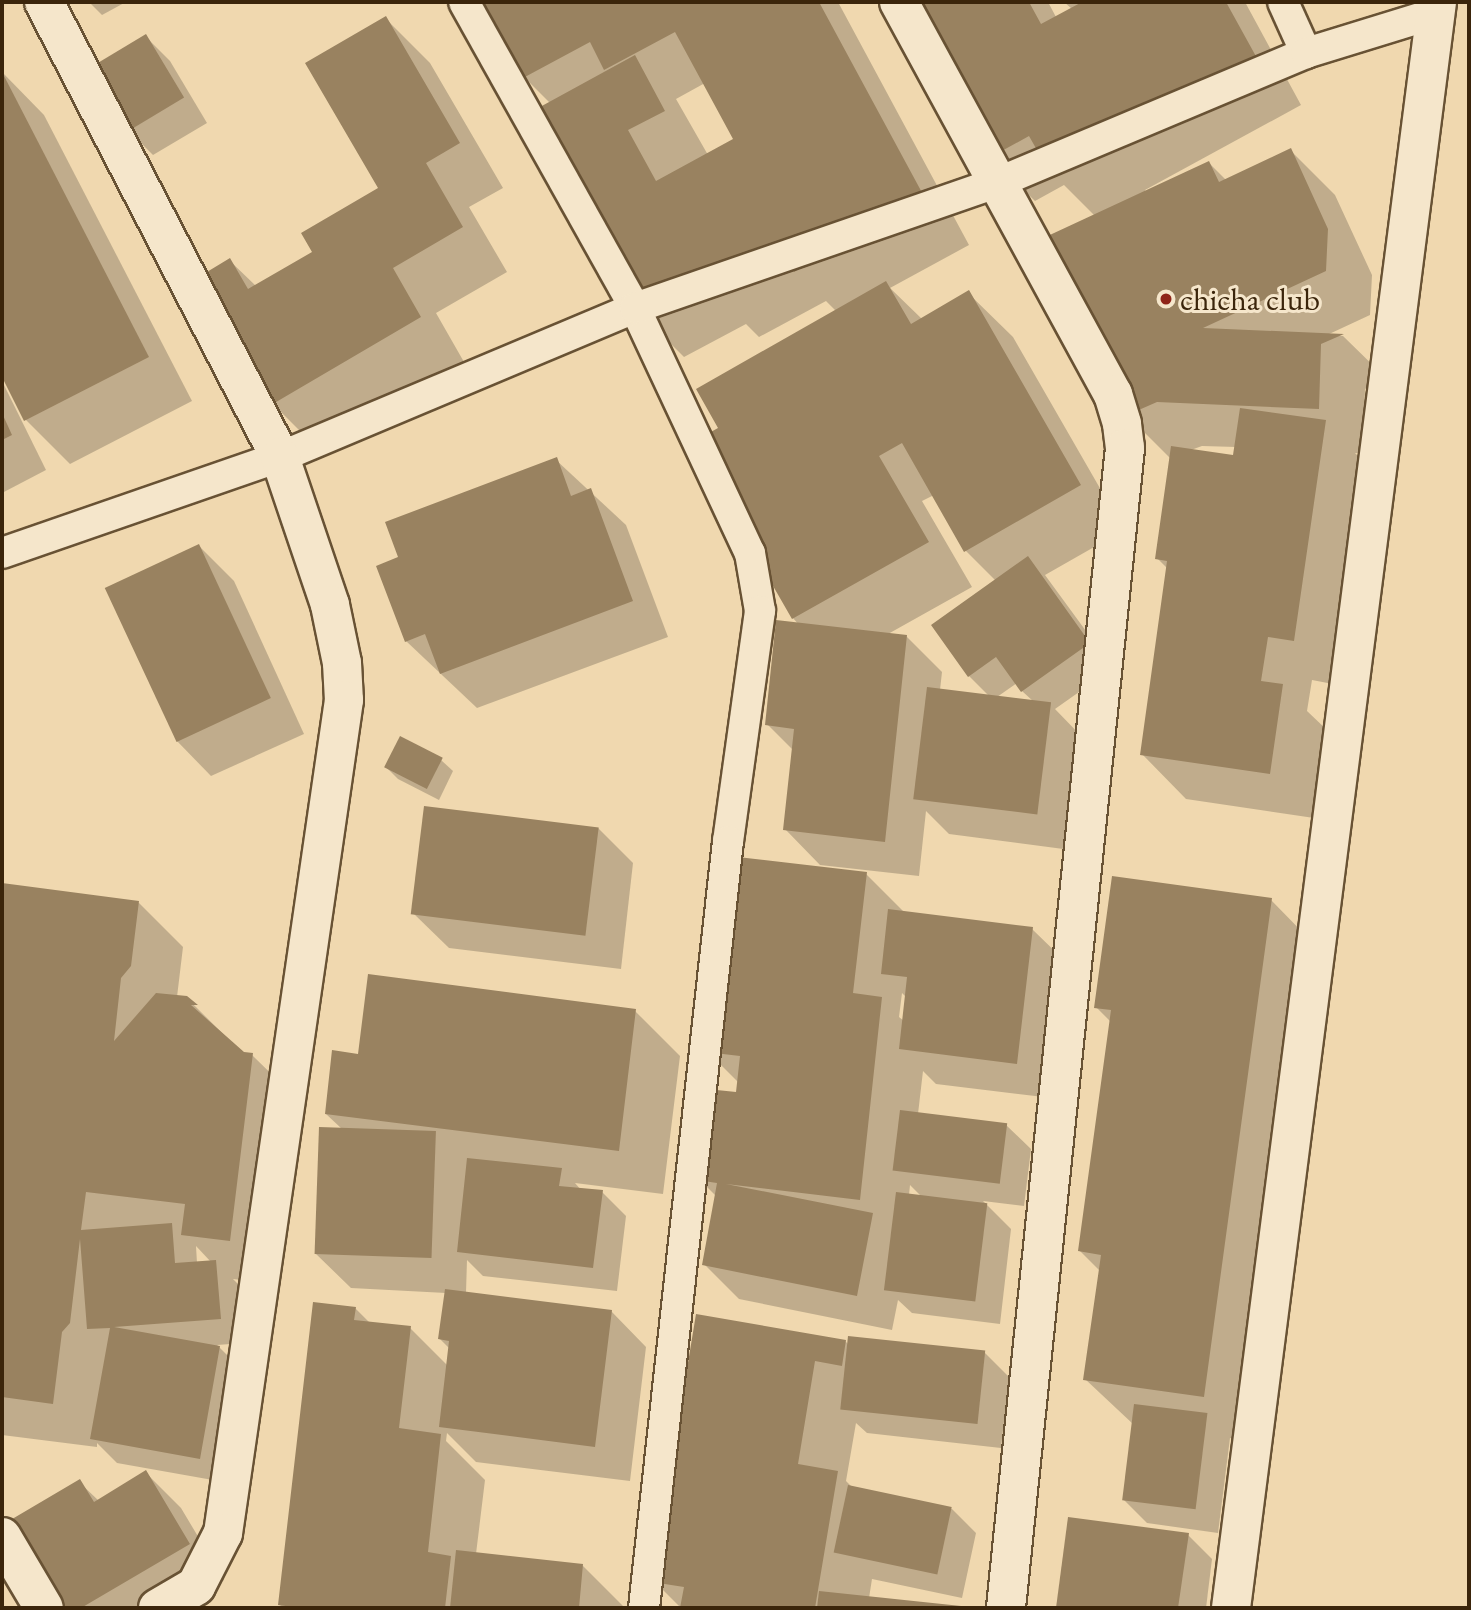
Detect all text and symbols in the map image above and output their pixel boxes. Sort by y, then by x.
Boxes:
place label: chicha club [1180,280,1320,318]
marker: chicha club [1158,291,1174,307]

